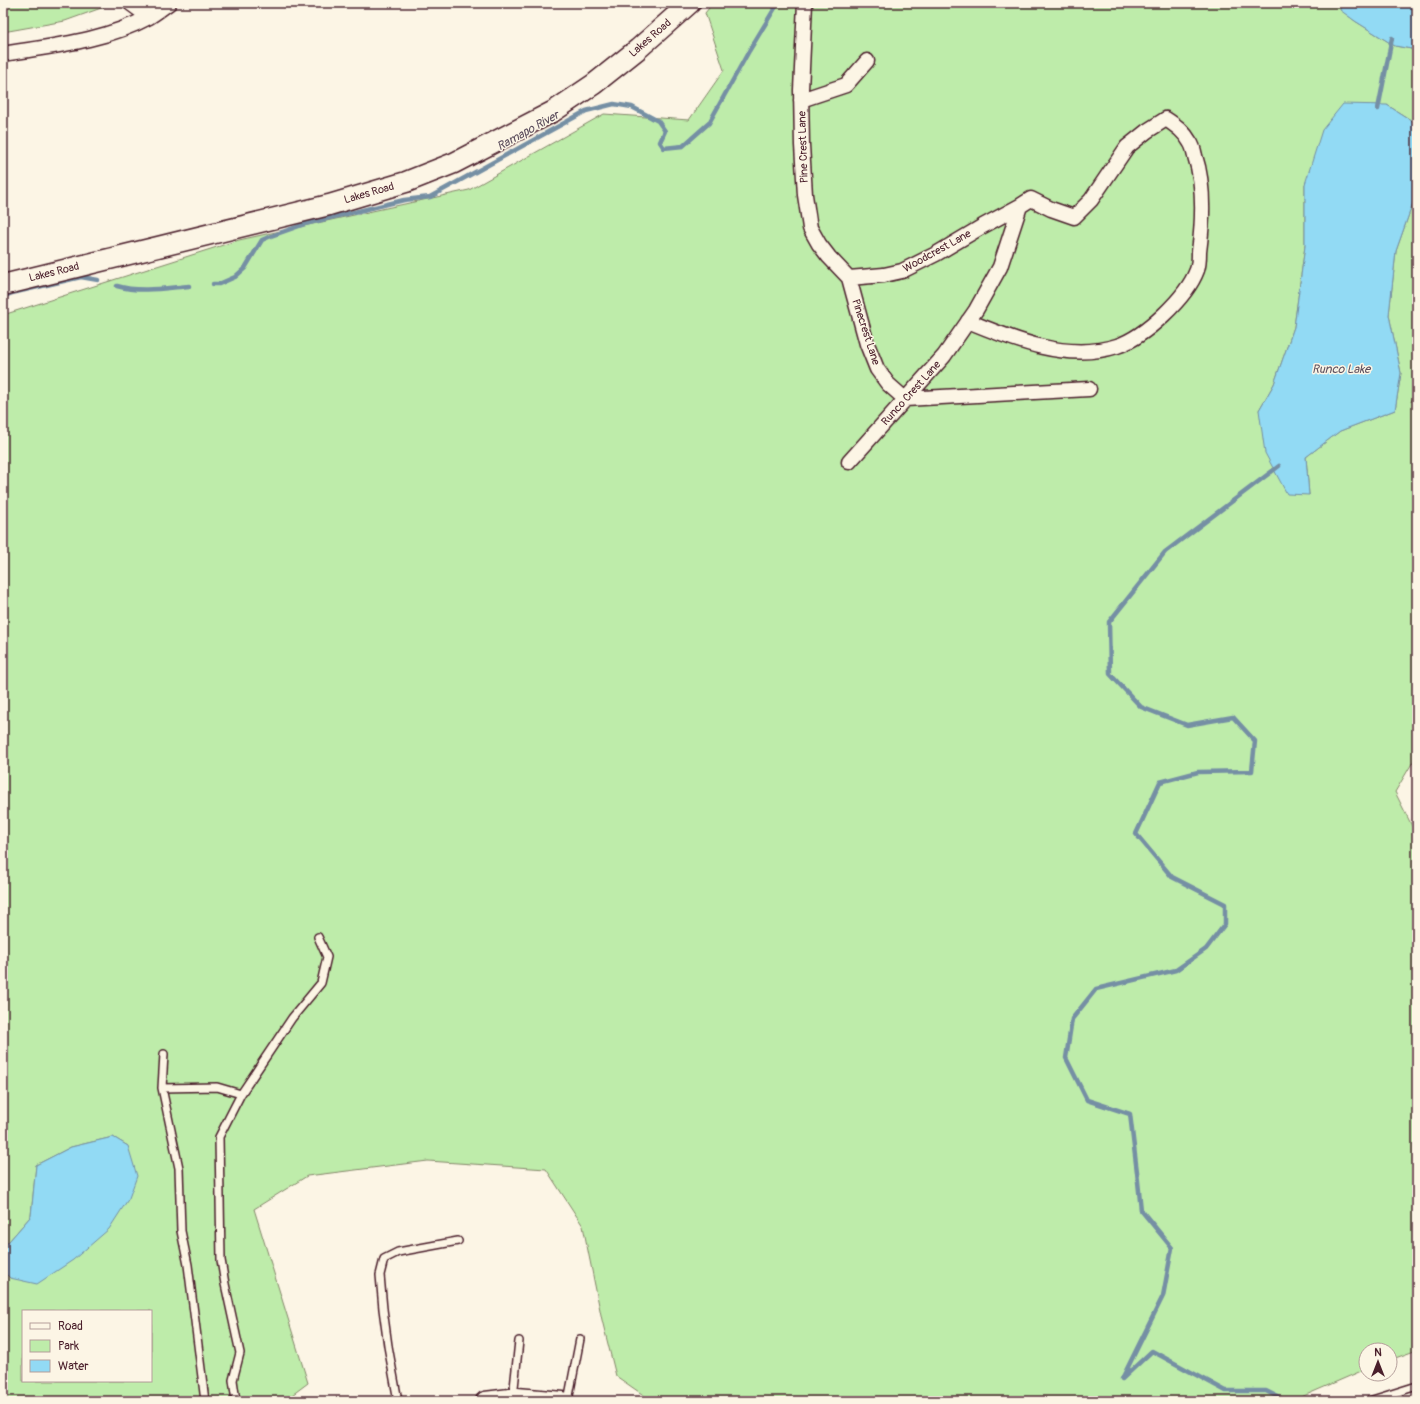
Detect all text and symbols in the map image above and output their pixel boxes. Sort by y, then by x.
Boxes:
street label: Lakes Road [626,16,674,60]
water label: Ramapo River [494,107,563,154]
street label: Pine Crest Lane [795,110,811,183]
street label: Lakes Road [342,180,396,206]
street label: Woodcrest Lane [901,227,974,275]
street label: Lakes Road [27,259,81,285]
street label: Pinecrest Lane [849,297,883,367]
street label: Runco Crest Lane [879,358,944,428]
water label: Runco Lake [1312,362,1371,377]
legend [22,1310,152,1382]
text: Road [58,1319,83,1334]
text: Park [58,1339,79,1354]
north arrow [1358,1342,1398,1382]
text: N [1374,1346,1382,1359]
text: Water [58,1359,89,1374]

